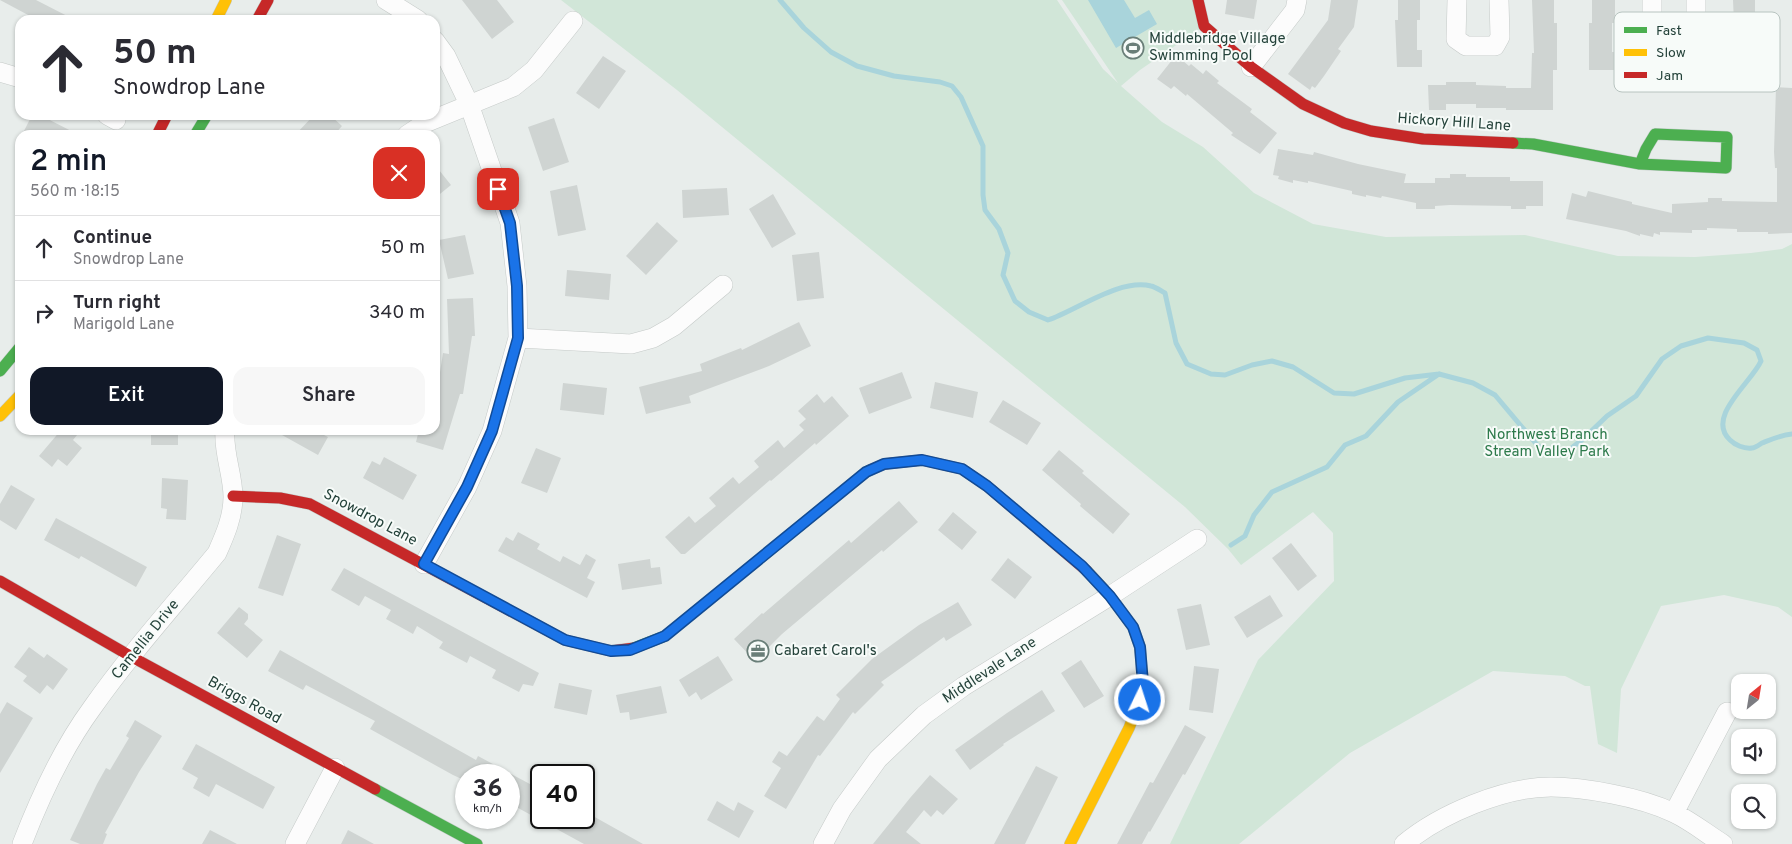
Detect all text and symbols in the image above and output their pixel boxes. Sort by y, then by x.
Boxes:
legend [1614,12,1780,92]
text: Fast [1656,23,1682,40]
place label: Middlebridge Village Swimming Pool [1149,30,1285,66]
text: 50 m [113,32,197,76]
icon: ahead [30,35,95,100]
sports icon: Middlebridge Village Swimming Pool [1121,36,1145,60]
text: Slow [1656,45,1686,62]
text: Jam [1656,68,1683,85]
text: Snowdrop Lane [113,75,265,102]
street label: Hickory Hill Lane [1396,110,1512,136]
text: 2 min [30,144,107,181]
button: close [373,147,425,199]
pin [477,168,519,210]
icon: arrive [484,175,512,203]
text: 560 m · 18:15 [30,182,120,202]
text: Continue [73,226,152,250]
icon: ahead [30,234,58,262]
text: 50 m [380,236,425,260]
text: Snowdrop Lane [73,250,184,270]
text: Turn right [73,291,161,315]
icon: right [30,299,58,327]
text: 340 m [369,301,425,325]
text: Marigold Lane [73,315,174,335]
button: Exit [30,367,223,425]
button: Share [233,367,425,425]
park label: Northwest Branch Stream Valley Park [1484,426,1610,462]
street label: Snowdrop Lane [320,485,420,551]
street label: Camellia Drive [108,596,184,684]
street label: Middlevale Lane [939,634,1041,708]
office icon: Cabaret Carol's [746,639,770,663]
place label: Cabaret Carol's [774,642,877,661]
street label: Briggs Road [204,673,284,729]
position arrow [1113,673,1165,725]
north arrow [1731,674,1776,719]
map controls [1731,674,1776,829]
button: sound [1731,729,1776,774]
speed limit sign: 40 [530,764,595,829]
text: 36 [472,774,503,806]
button: search [1731,784,1776,829]
text: km/h [473,801,502,817]

